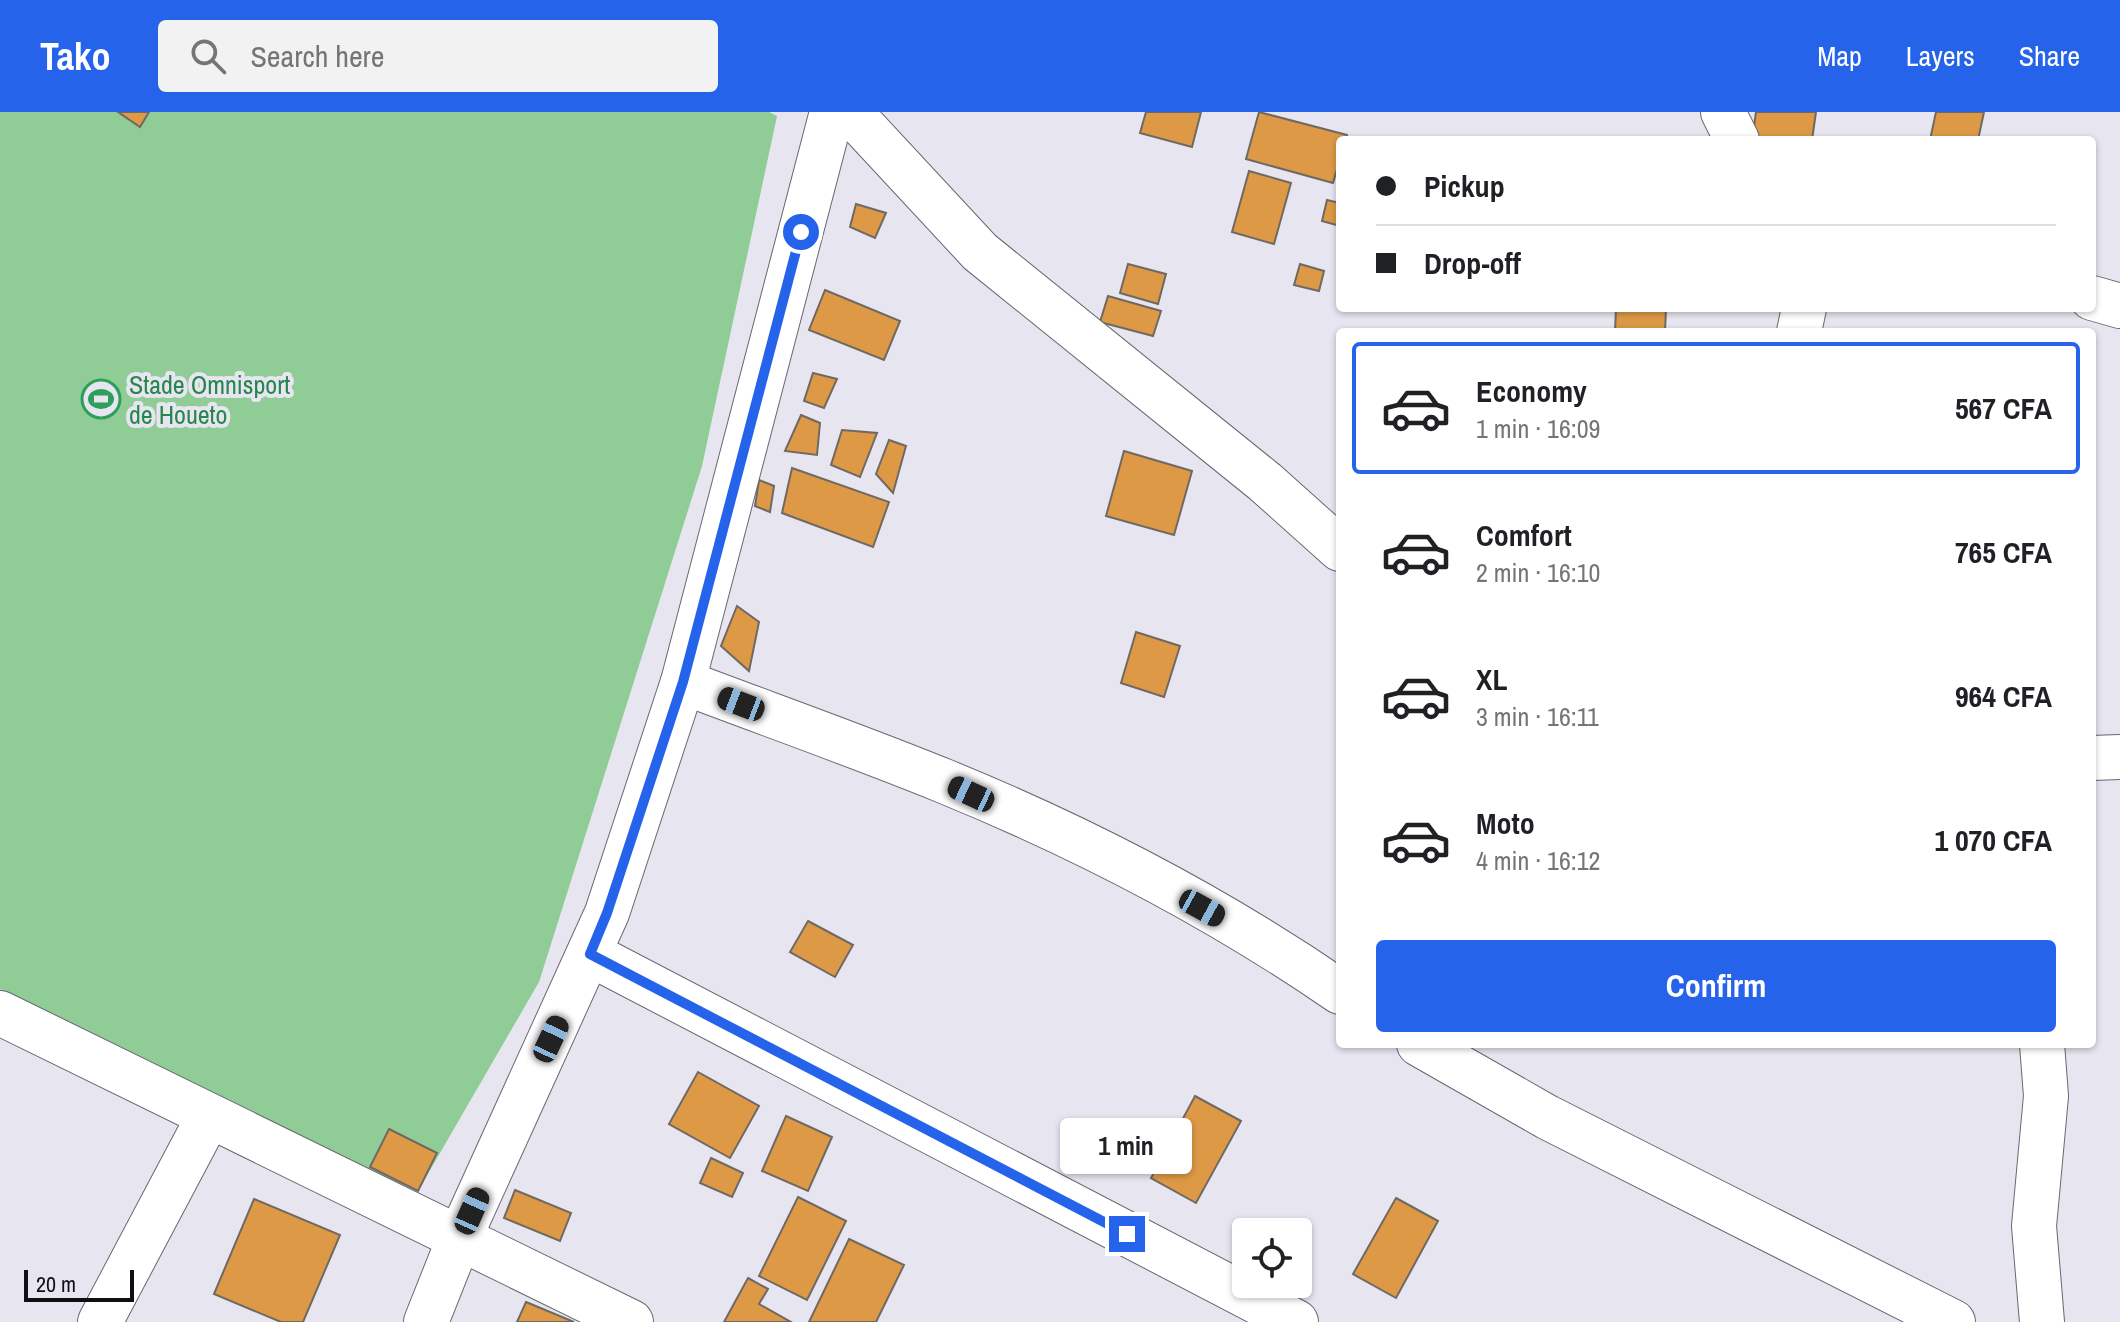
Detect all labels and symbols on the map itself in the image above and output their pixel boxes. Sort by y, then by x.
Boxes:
route start [783,214,819,250]
place label: Stade Omnisport de Houeto [129,367,290,432]
sports icon: Stade Omnisport de Houeto [80,378,122,420]
car [714,684,768,724]
car [944,773,998,815]
car [1175,886,1229,930]
car [530,1012,572,1066]
callout: 1 min [1061,1118,1193,1174]
car [451,1184,493,1238]
route end [1109,1216,1145,1252]
scale bar [24,1266,134,1302]

